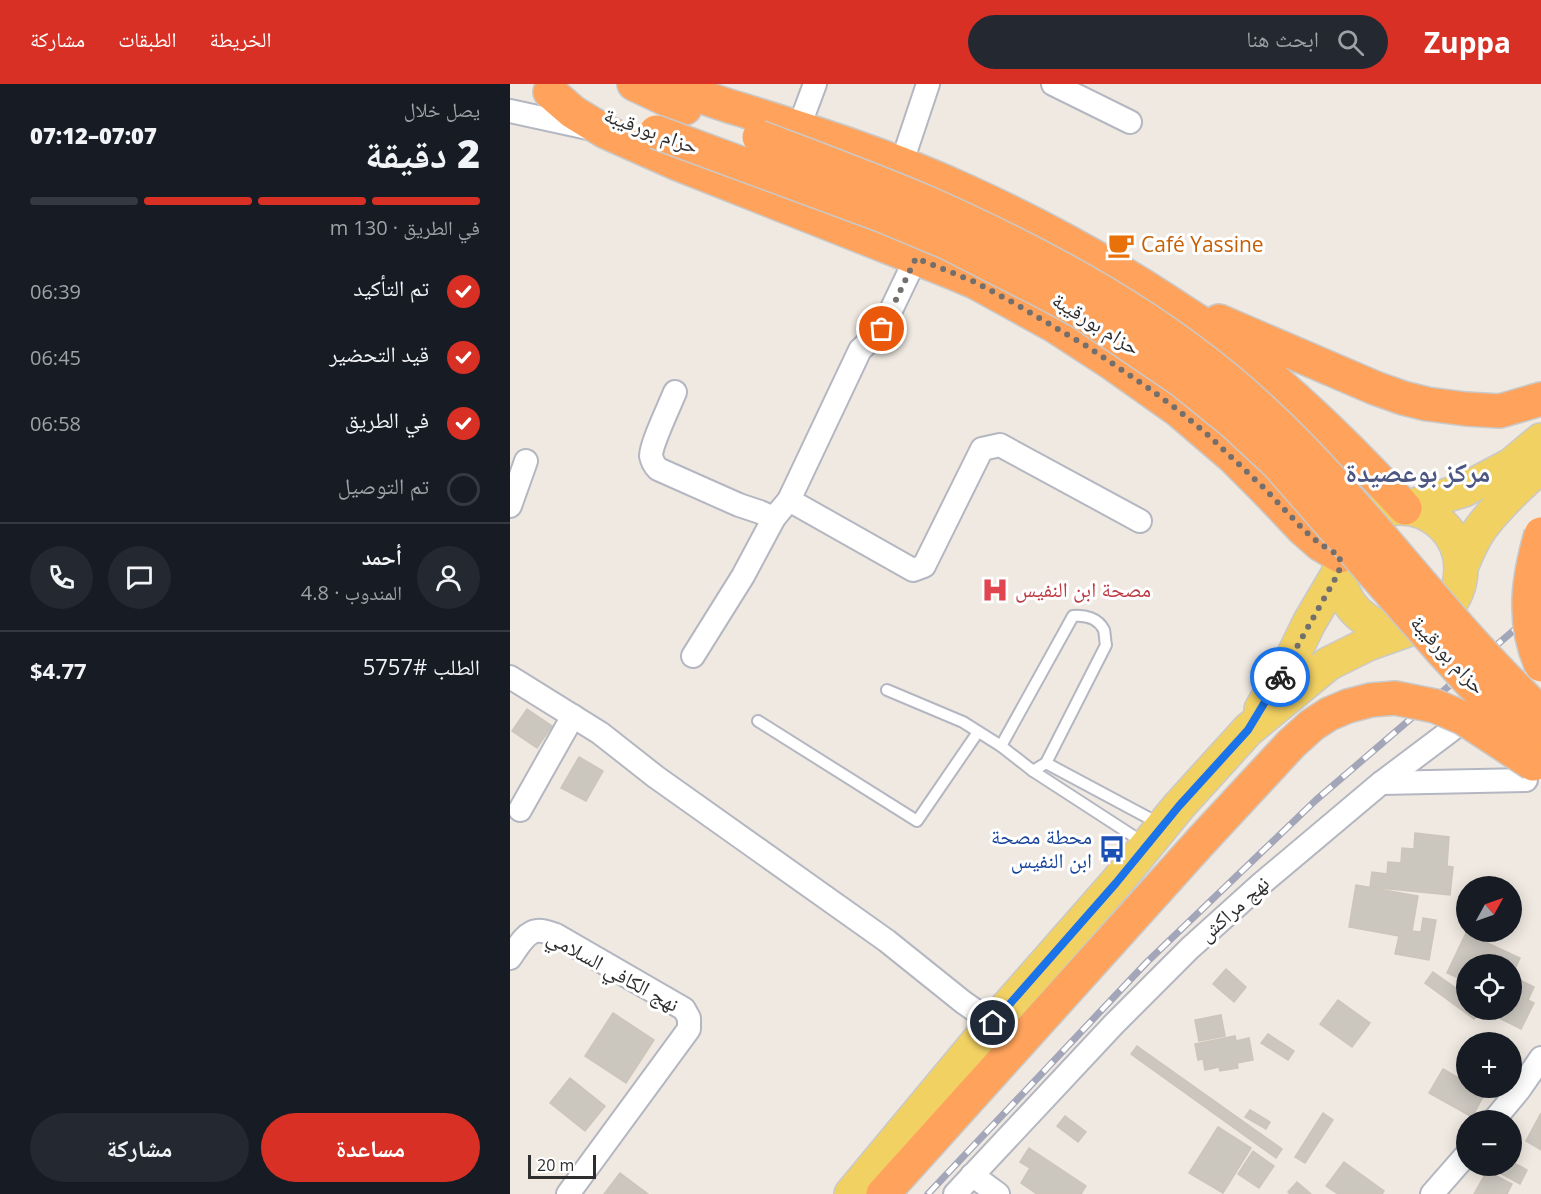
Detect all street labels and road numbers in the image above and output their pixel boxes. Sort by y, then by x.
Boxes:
street label: حزام بورقيبة [600,100,702,161]
street label: حزام بورقيبة [1047,285,1146,362]
street label: حزام بورقيبة [1404,609,1492,700]
street label: نهج مراكش [1192,869,1275,948]
street label: نهج الكافي السلامي [541,922,684,1021]

